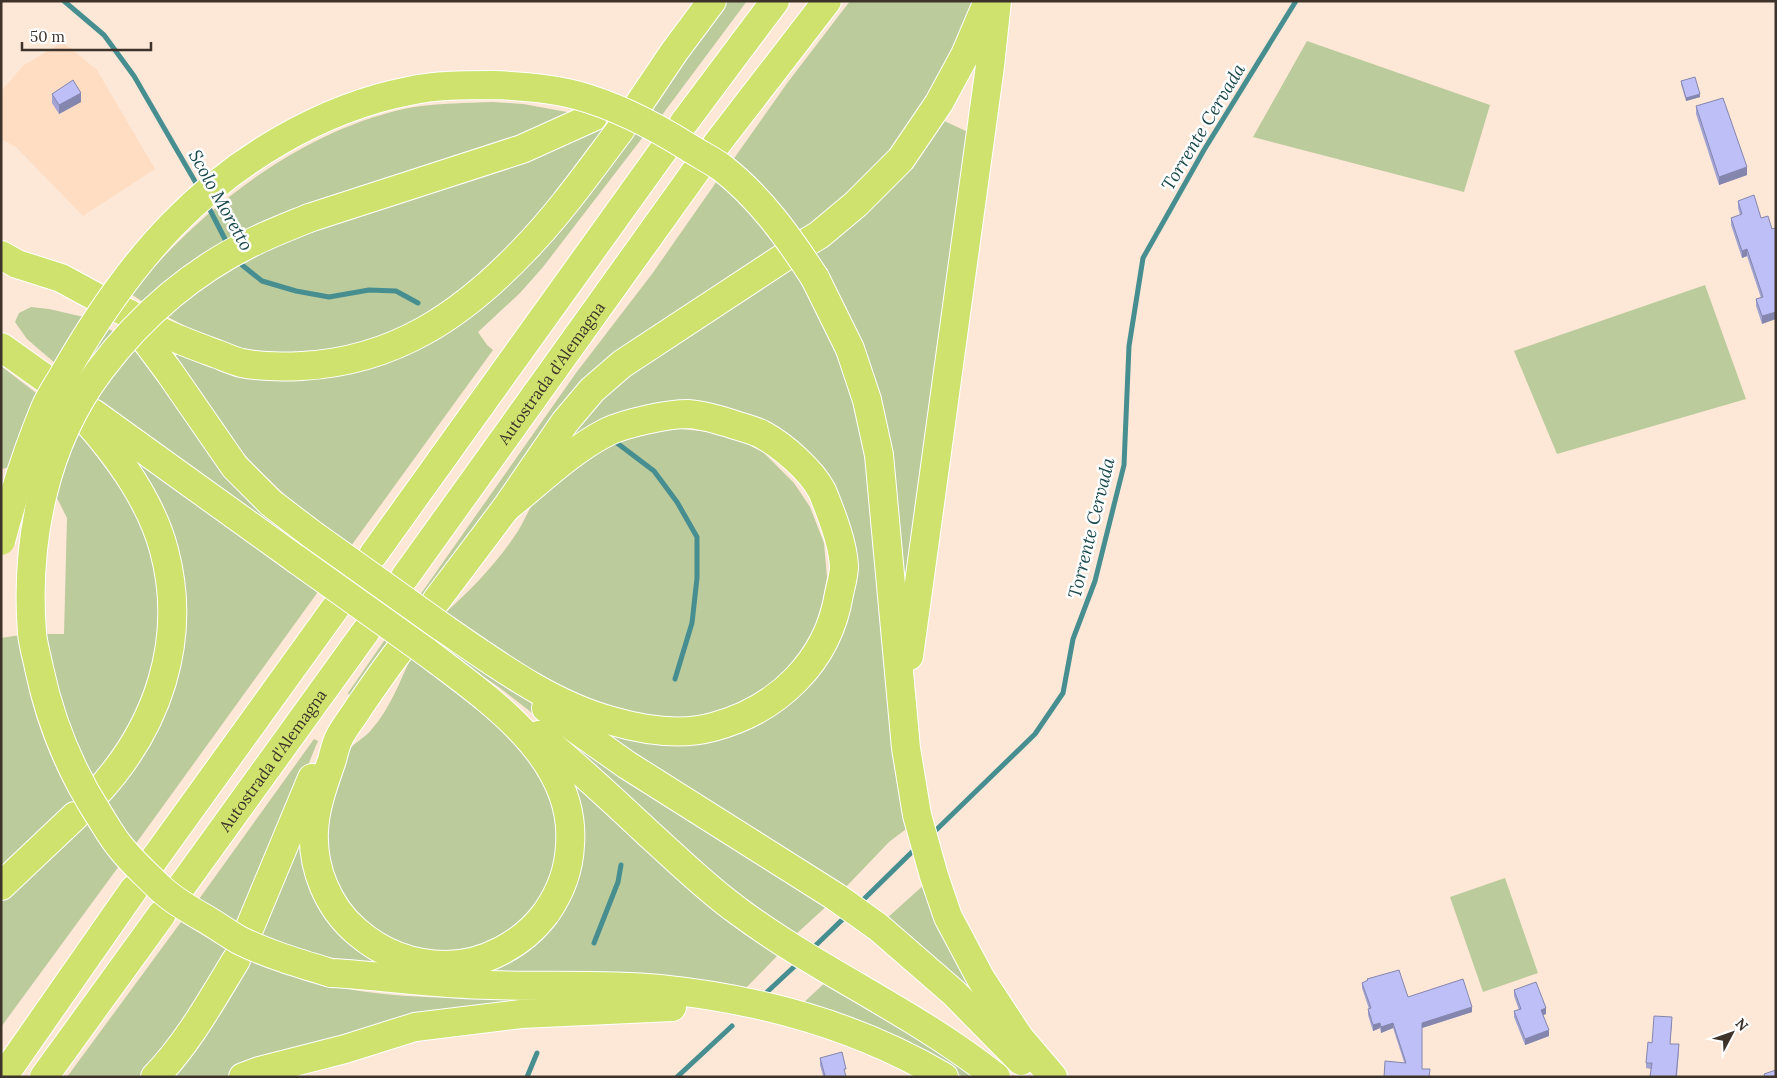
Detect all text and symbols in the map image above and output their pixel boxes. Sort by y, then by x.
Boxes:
scale bar [22,20,151,52]
text: 50 m [30,27,65,46]
water label: Torrente Cervada [1156,59,1250,195]
water label: Scolo Moretto [184,145,258,255]
street label: Autostrada d'Alemagna [493,298,609,449]
water label: Torrente Cervada [1062,455,1120,601]
street label: Autostrada d'Alemagna [214,685,331,836]
north arrow [1707,1008,1757,1058]
text: N [1731,1014,1752,1035]

